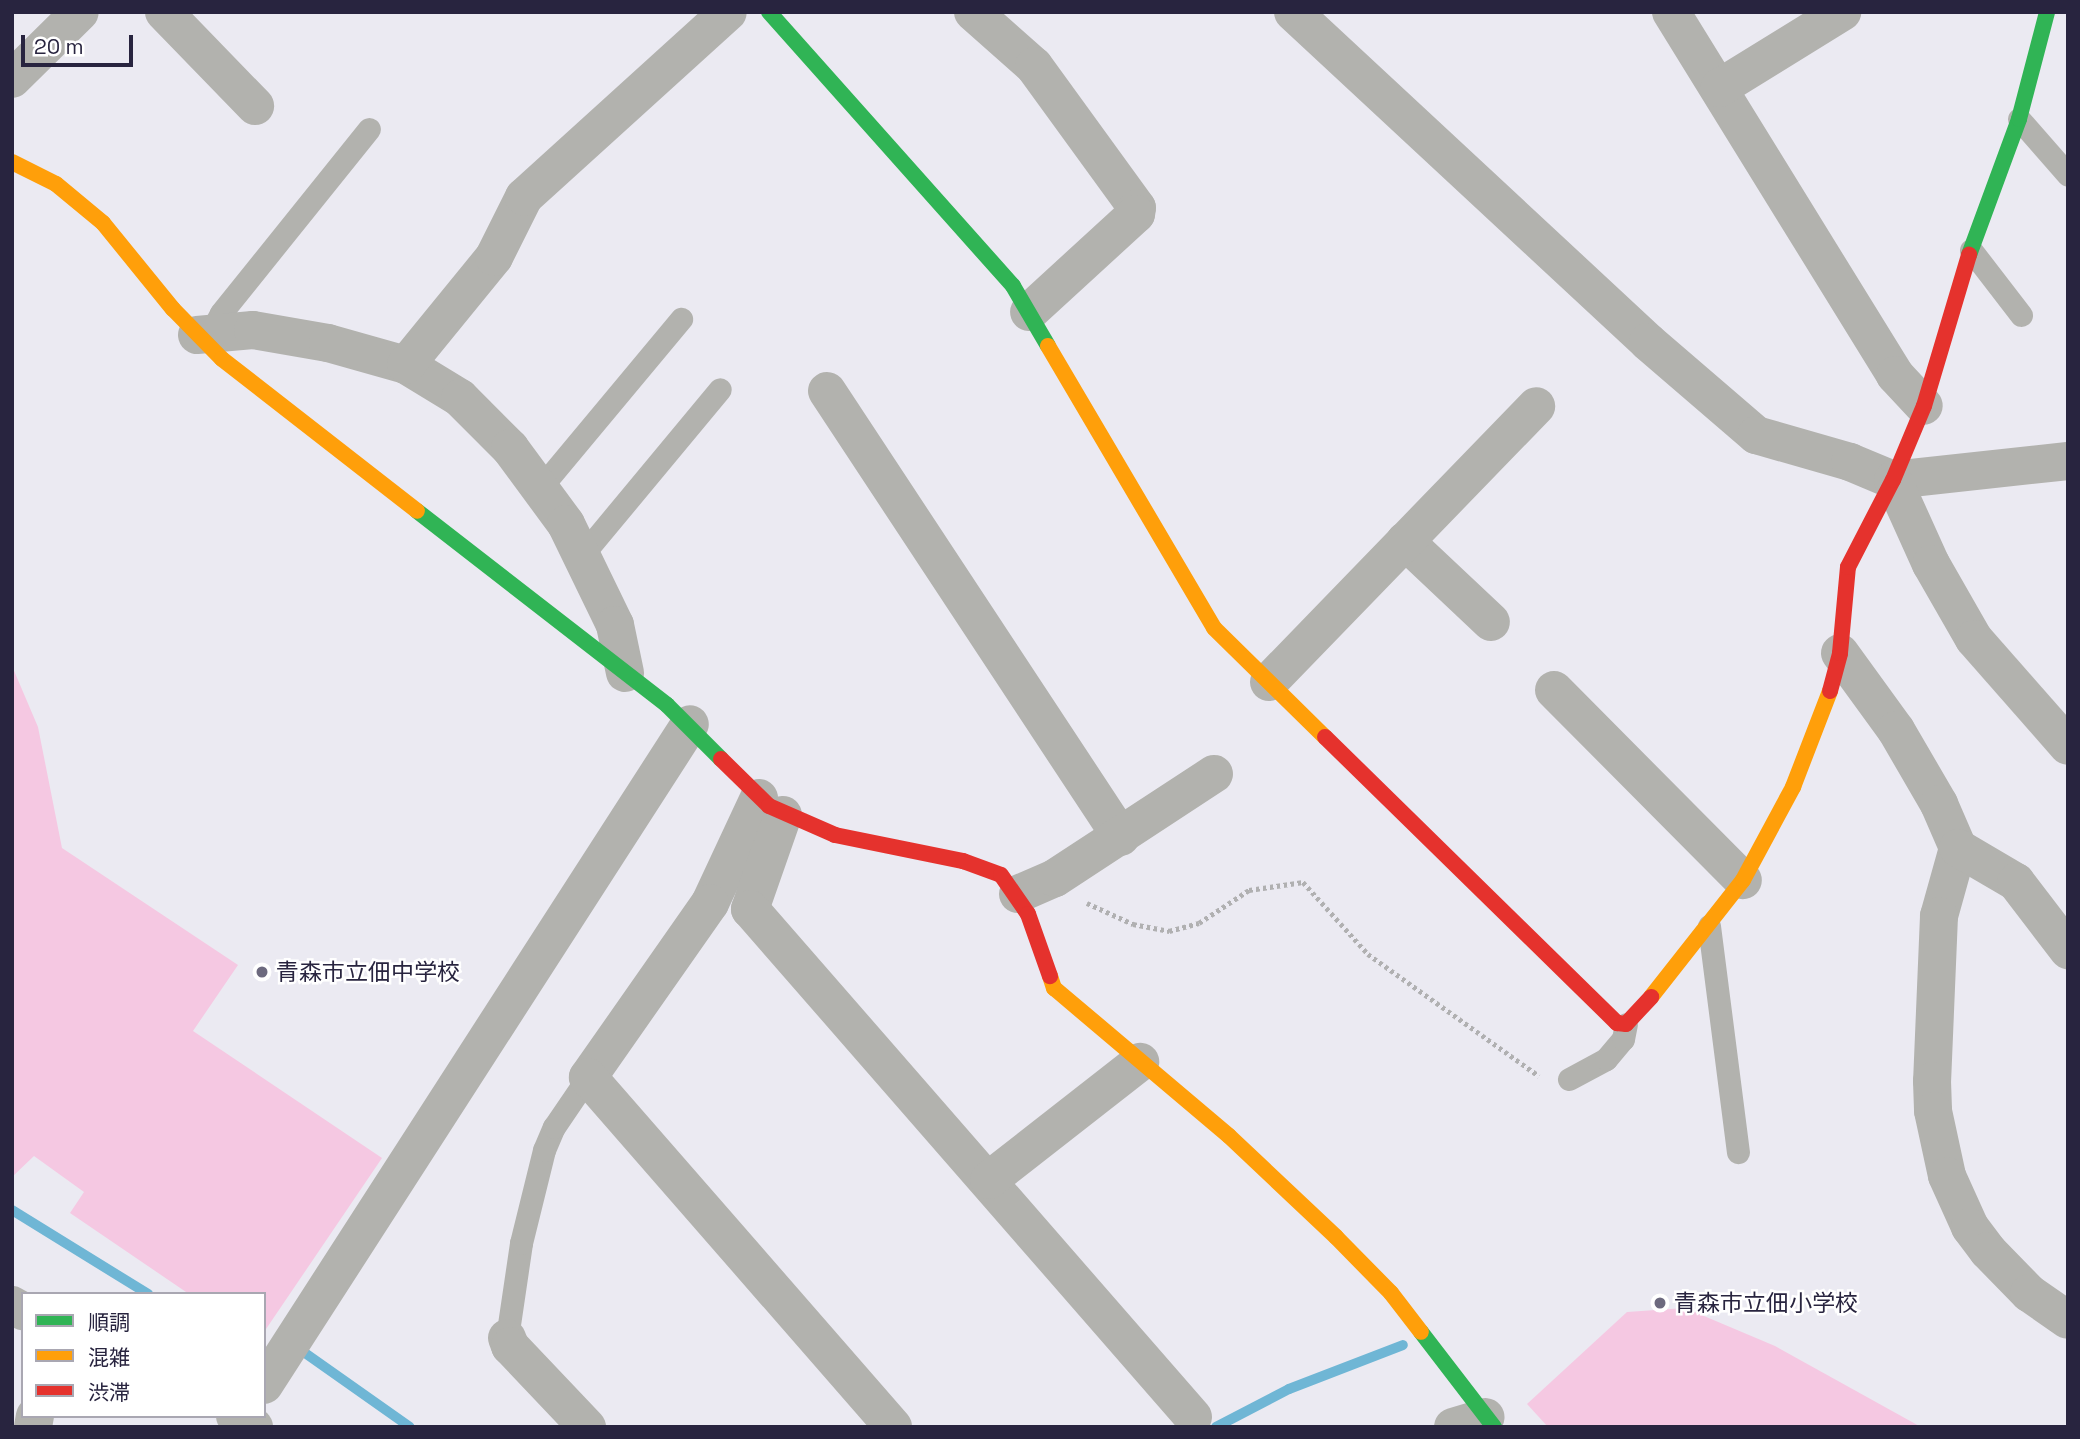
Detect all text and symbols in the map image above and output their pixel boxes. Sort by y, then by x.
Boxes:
scale bar [24,21,136,65]
text: 20 m [34,33,84,60]
place label: 青森市立佃中学校 [276,958,460,986]
marker: 青森市立佃中学校 [254,964,270,980]
place label: 青森市立佃小学校 [1674,1289,1858,1317]
legend [21,1292,266,1418]
marker: 青森市立佃小学校 [1652,1295,1668,1311]
text: 順調 [88,1309,130,1336]
text: 混雑 [88,1344,130,1371]
text: 渋滞 [88,1379,130,1406]

